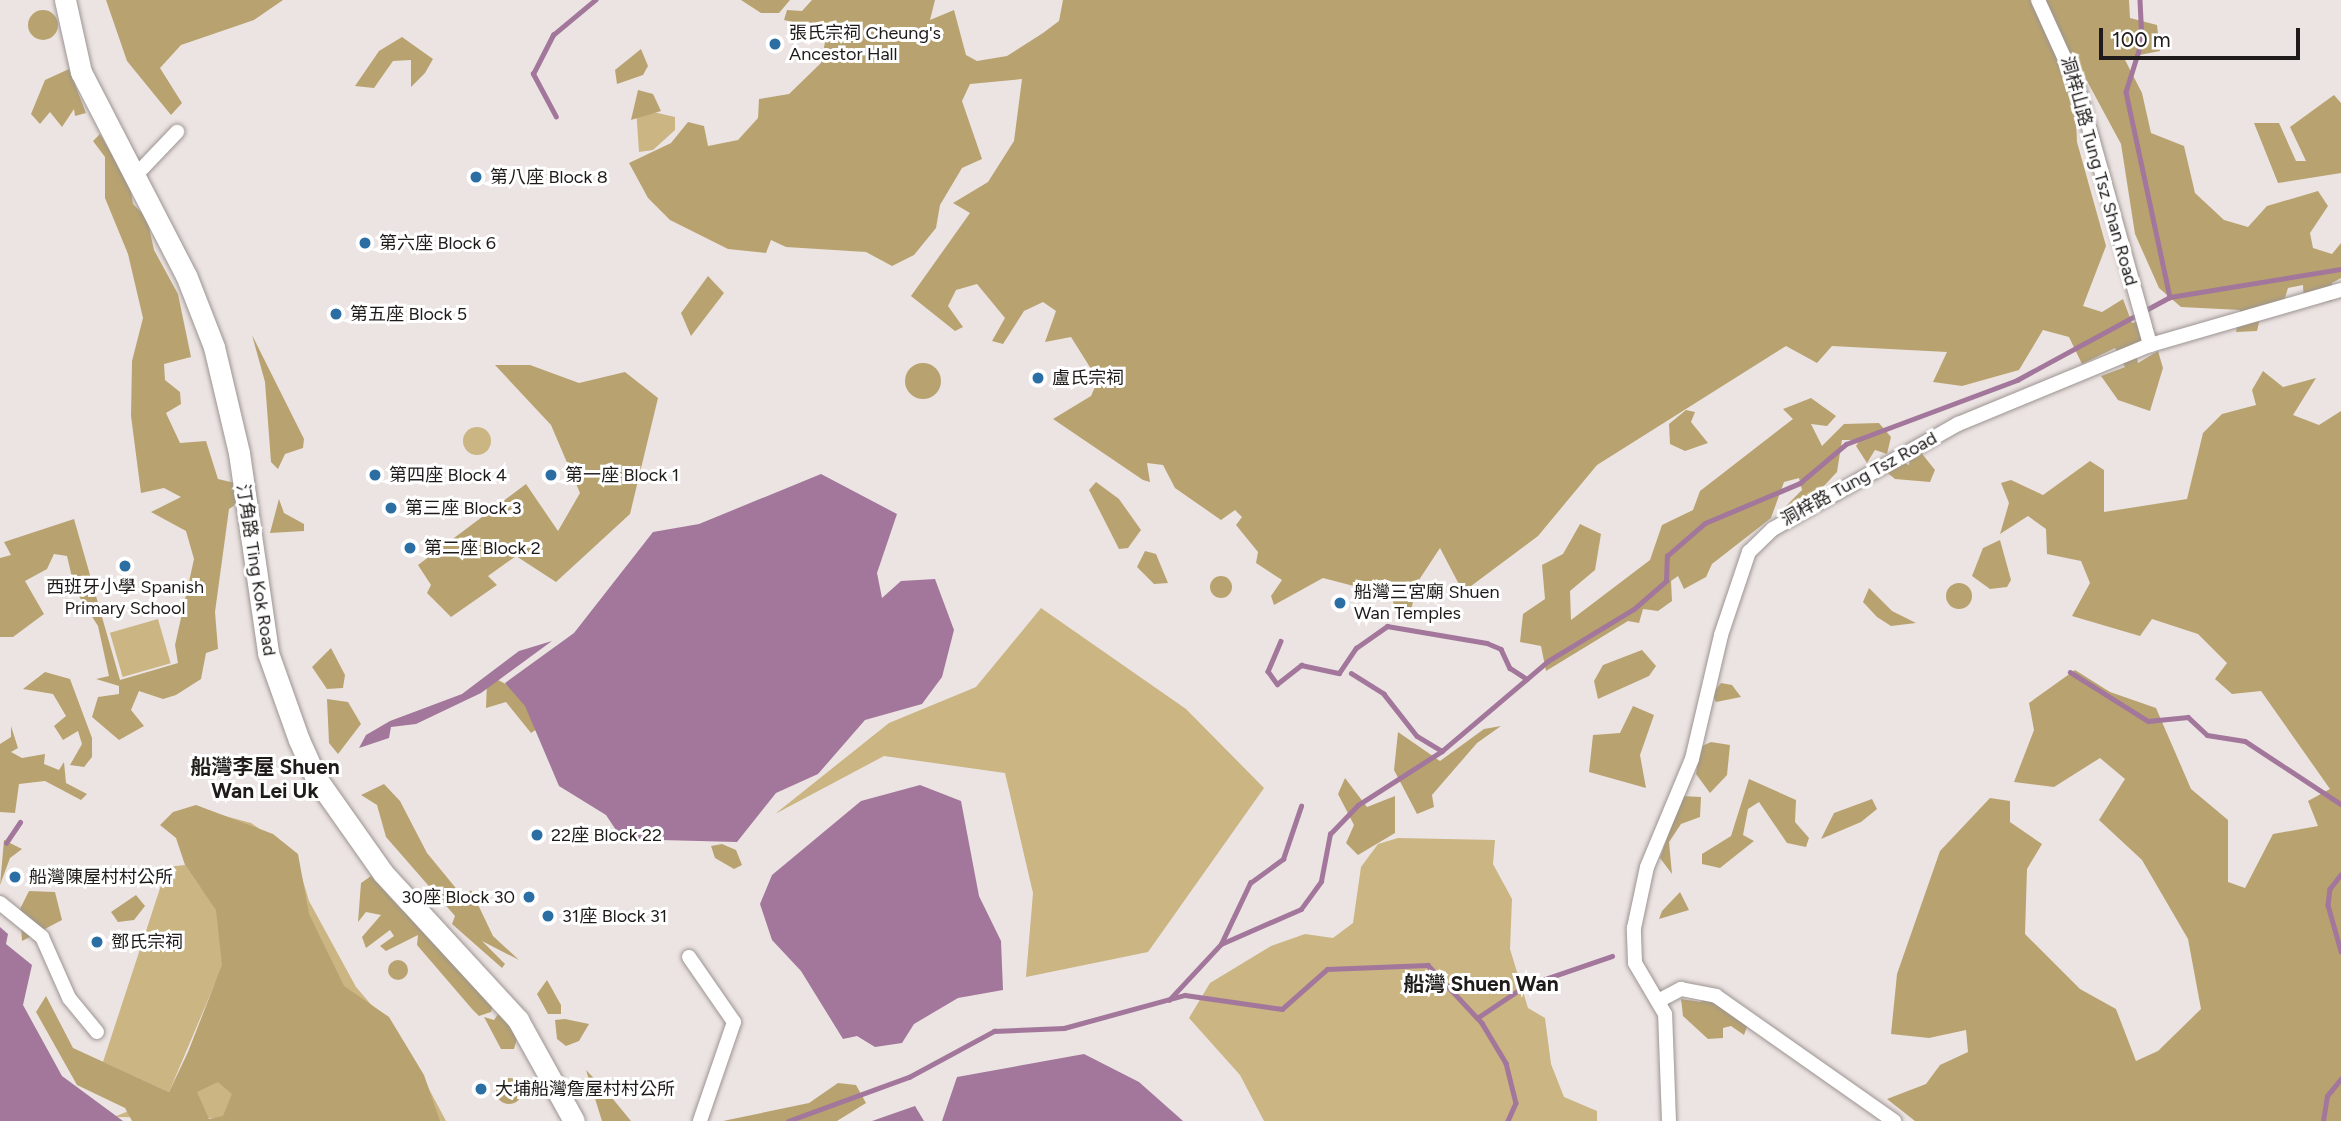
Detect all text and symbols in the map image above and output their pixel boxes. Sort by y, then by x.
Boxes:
scale bar [2103,14,2304,58]
place label: 張氏宗祠 Cheung's Ancestor Hall [789,23,941,66]
text: 100 m [2112,27,2171,52]
marker: 張氏宗祠 Cheung's Ancestor Hall [767,36,783,52]
street label: 洞梓山路 Tung Tsz Shan Road [2056,54,2142,288]
place label: 第八座 Block 8 [490,166,608,188]
marker: 第八座 Block 8 [468,169,484,185]
place label: 第六座 Block 6 [379,232,496,254]
marker: 第六座 Block 6 [357,235,373,251]
place label: 第五座 Block 5 [350,303,467,325]
marker: 第五座 Block 5 [328,306,344,322]
place label: 盧氏宗祠 [1052,367,1124,389]
marker: 盧氏宗祠 [1030,370,1046,386]
street label: 洞梓路 Tung Tsz Road [1777,427,1941,531]
place label: 第四座 Block 4 [389,464,507,486]
place label: 第一座 Block 1 [565,464,679,486]
marker: 第四座 Block 4 [367,467,383,483]
marker: 第一座 Block 1 [543,467,559,483]
street label: 汀角路 Ting Kok Road [232,483,280,657]
place label: 第三座 Block 3 [405,497,522,519]
marker: 第三座 Block 3 [383,500,399,516]
place label: 第二座 Block 2 [424,537,541,559]
marker: 第二座 Block 2 [402,540,418,556]
marker: 西班牙小學 Spanish Primary School [117,558,133,574]
place label: 西班牙小學 Spanish Primary School [46,577,204,620]
place label: 船灣三宮廟 Shuen Wan Temples [1354,582,1499,624]
marker: 船灣三宮廟 Shuen Wan Temples [1332,595,1348,611]
district label: 船灣李屋 Shuen Wan Lei Uk [190,754,340,804]
place label: 22座 Block 22 [551,824,662,846]
marker: 22座 Block 22 [529,827,545,843]
place label: 船灣陳屋村村公所 [29,866,173,888]
marker: 船灣陳屋村村公所 [7,869,23,885]
place label: 30座 Block 30 [402,886,515,908]
marker: 30座 Block 30 [521,889,537,905]
place label: 31座 Block 31 [562,905,667,927]
marker: 31座 Block 31 [540,908,556,924]
place label: 鄧氏宗祠 [111,931,183,953]
marker: 鄧氏宗祠 [89,934,105,950]
district label: 船灣 Shuen Wan [1403,971,1559,997]
place label: 大埔船灣詹屋村村公所 [495,1078,675,1100]
marker: 大埔船灣詹屋村村公所 [473,1081,489,1097]

